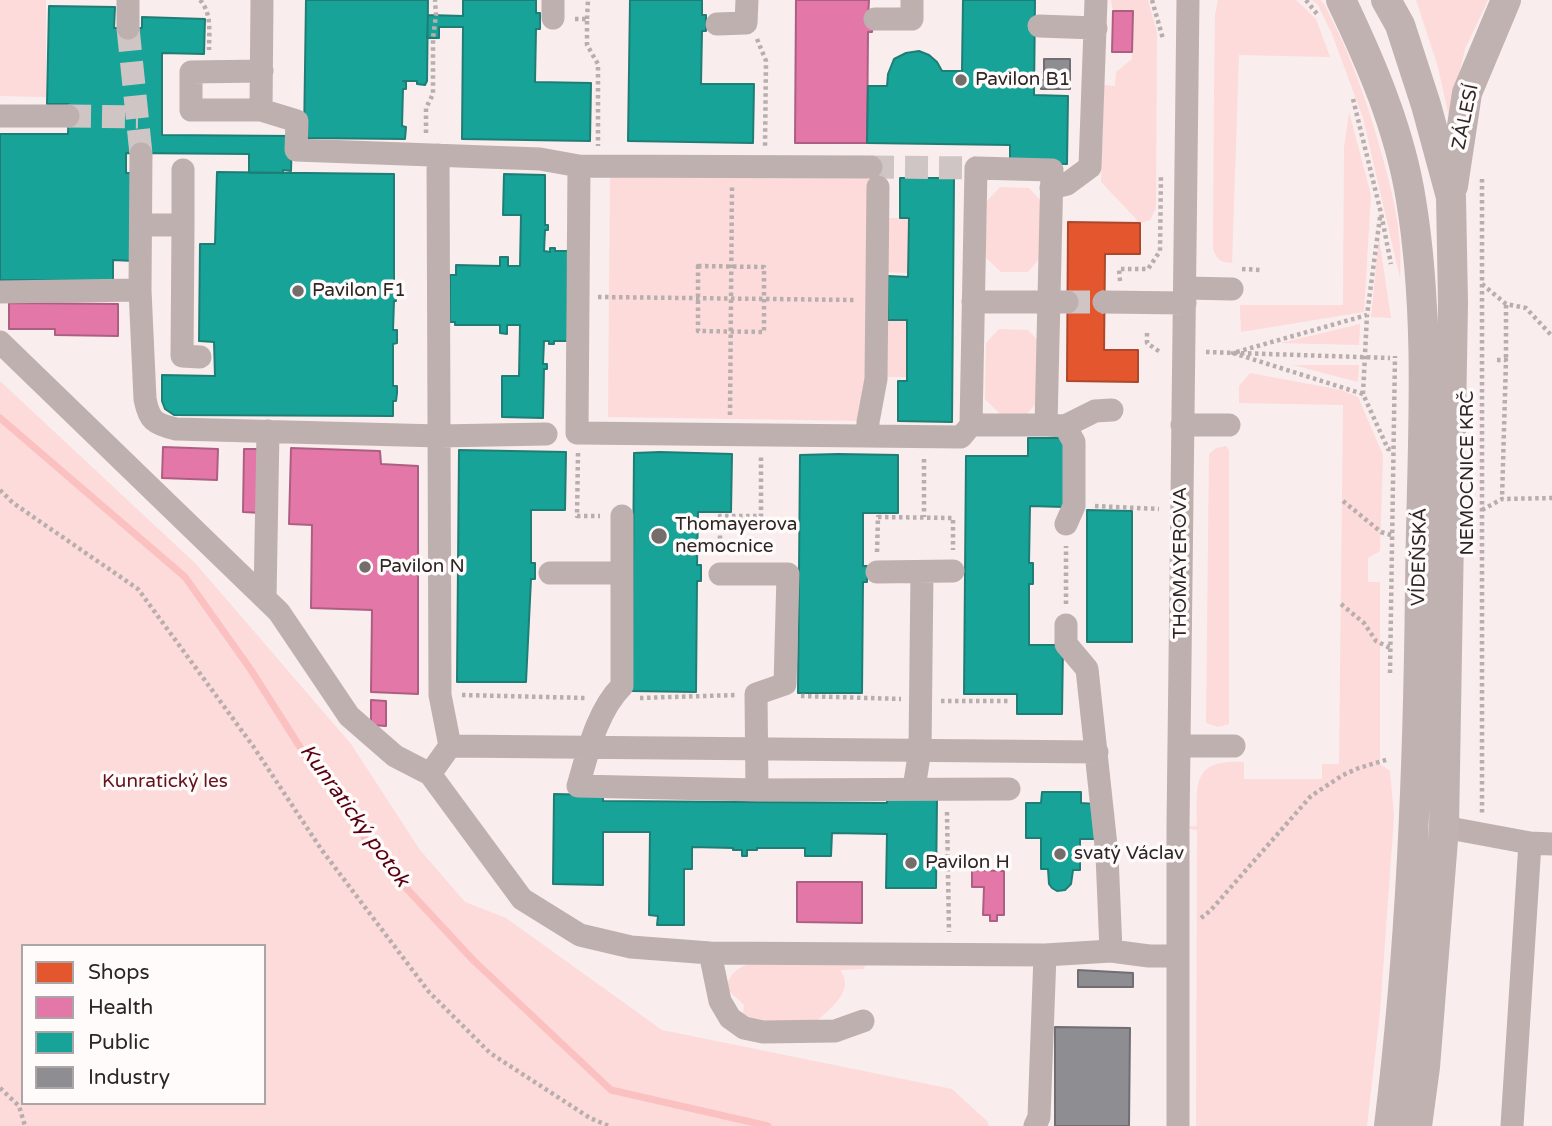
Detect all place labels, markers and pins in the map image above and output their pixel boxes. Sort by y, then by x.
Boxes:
place label: Pavilon B1 [975,69,1070,91]
marker: Pavilon B1 [953,72,969,88]
place label: Pavilon F1 [312,280,406,302]
marker: Pavilon F1 [290,283,306,299]
place label: Thomayerova nemocnice [675,514,797,558]
marker: Thomayerova nemocnice [649,526,669,546]
place label: Pavilon N [379,556,465,578]
marker: Pavilon N [357,559,373,575]
place label: svatý Václav [1074,843,1184,865]
marker: svatý Václav [1052,846,1068,862]
place label: Pavilon H [925,852,1010,874]
marker: Pavilon H [903,855,919,871]

